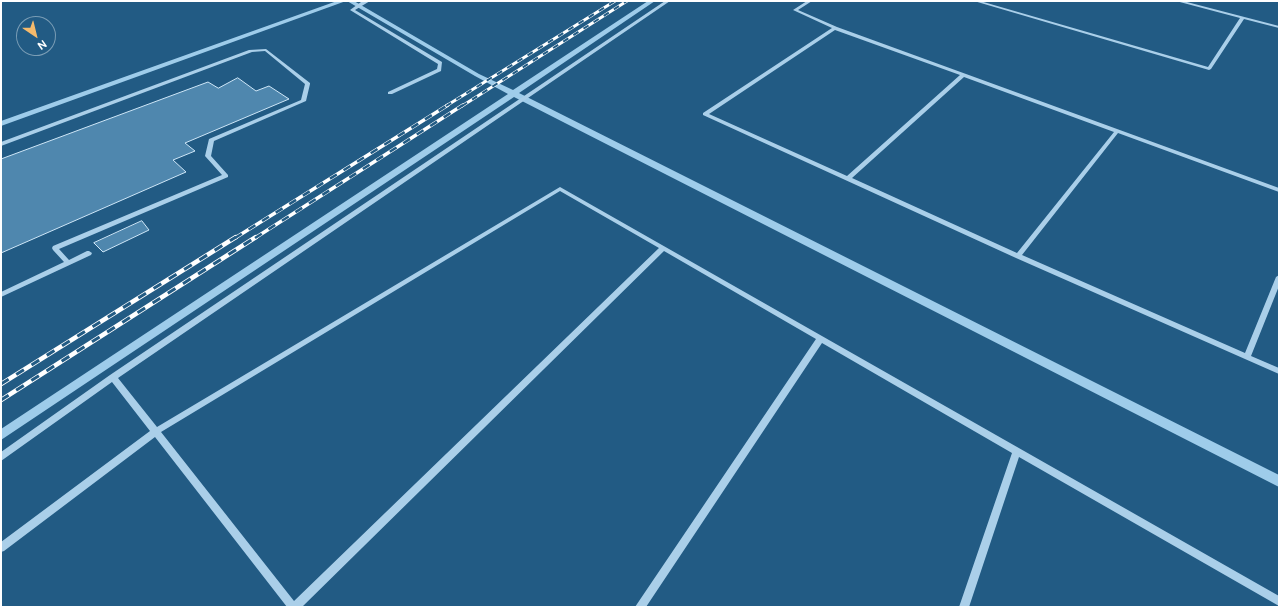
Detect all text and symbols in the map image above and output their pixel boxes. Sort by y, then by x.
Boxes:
north arrow [16,16,56,56]
text: N [35,37,50,53]

